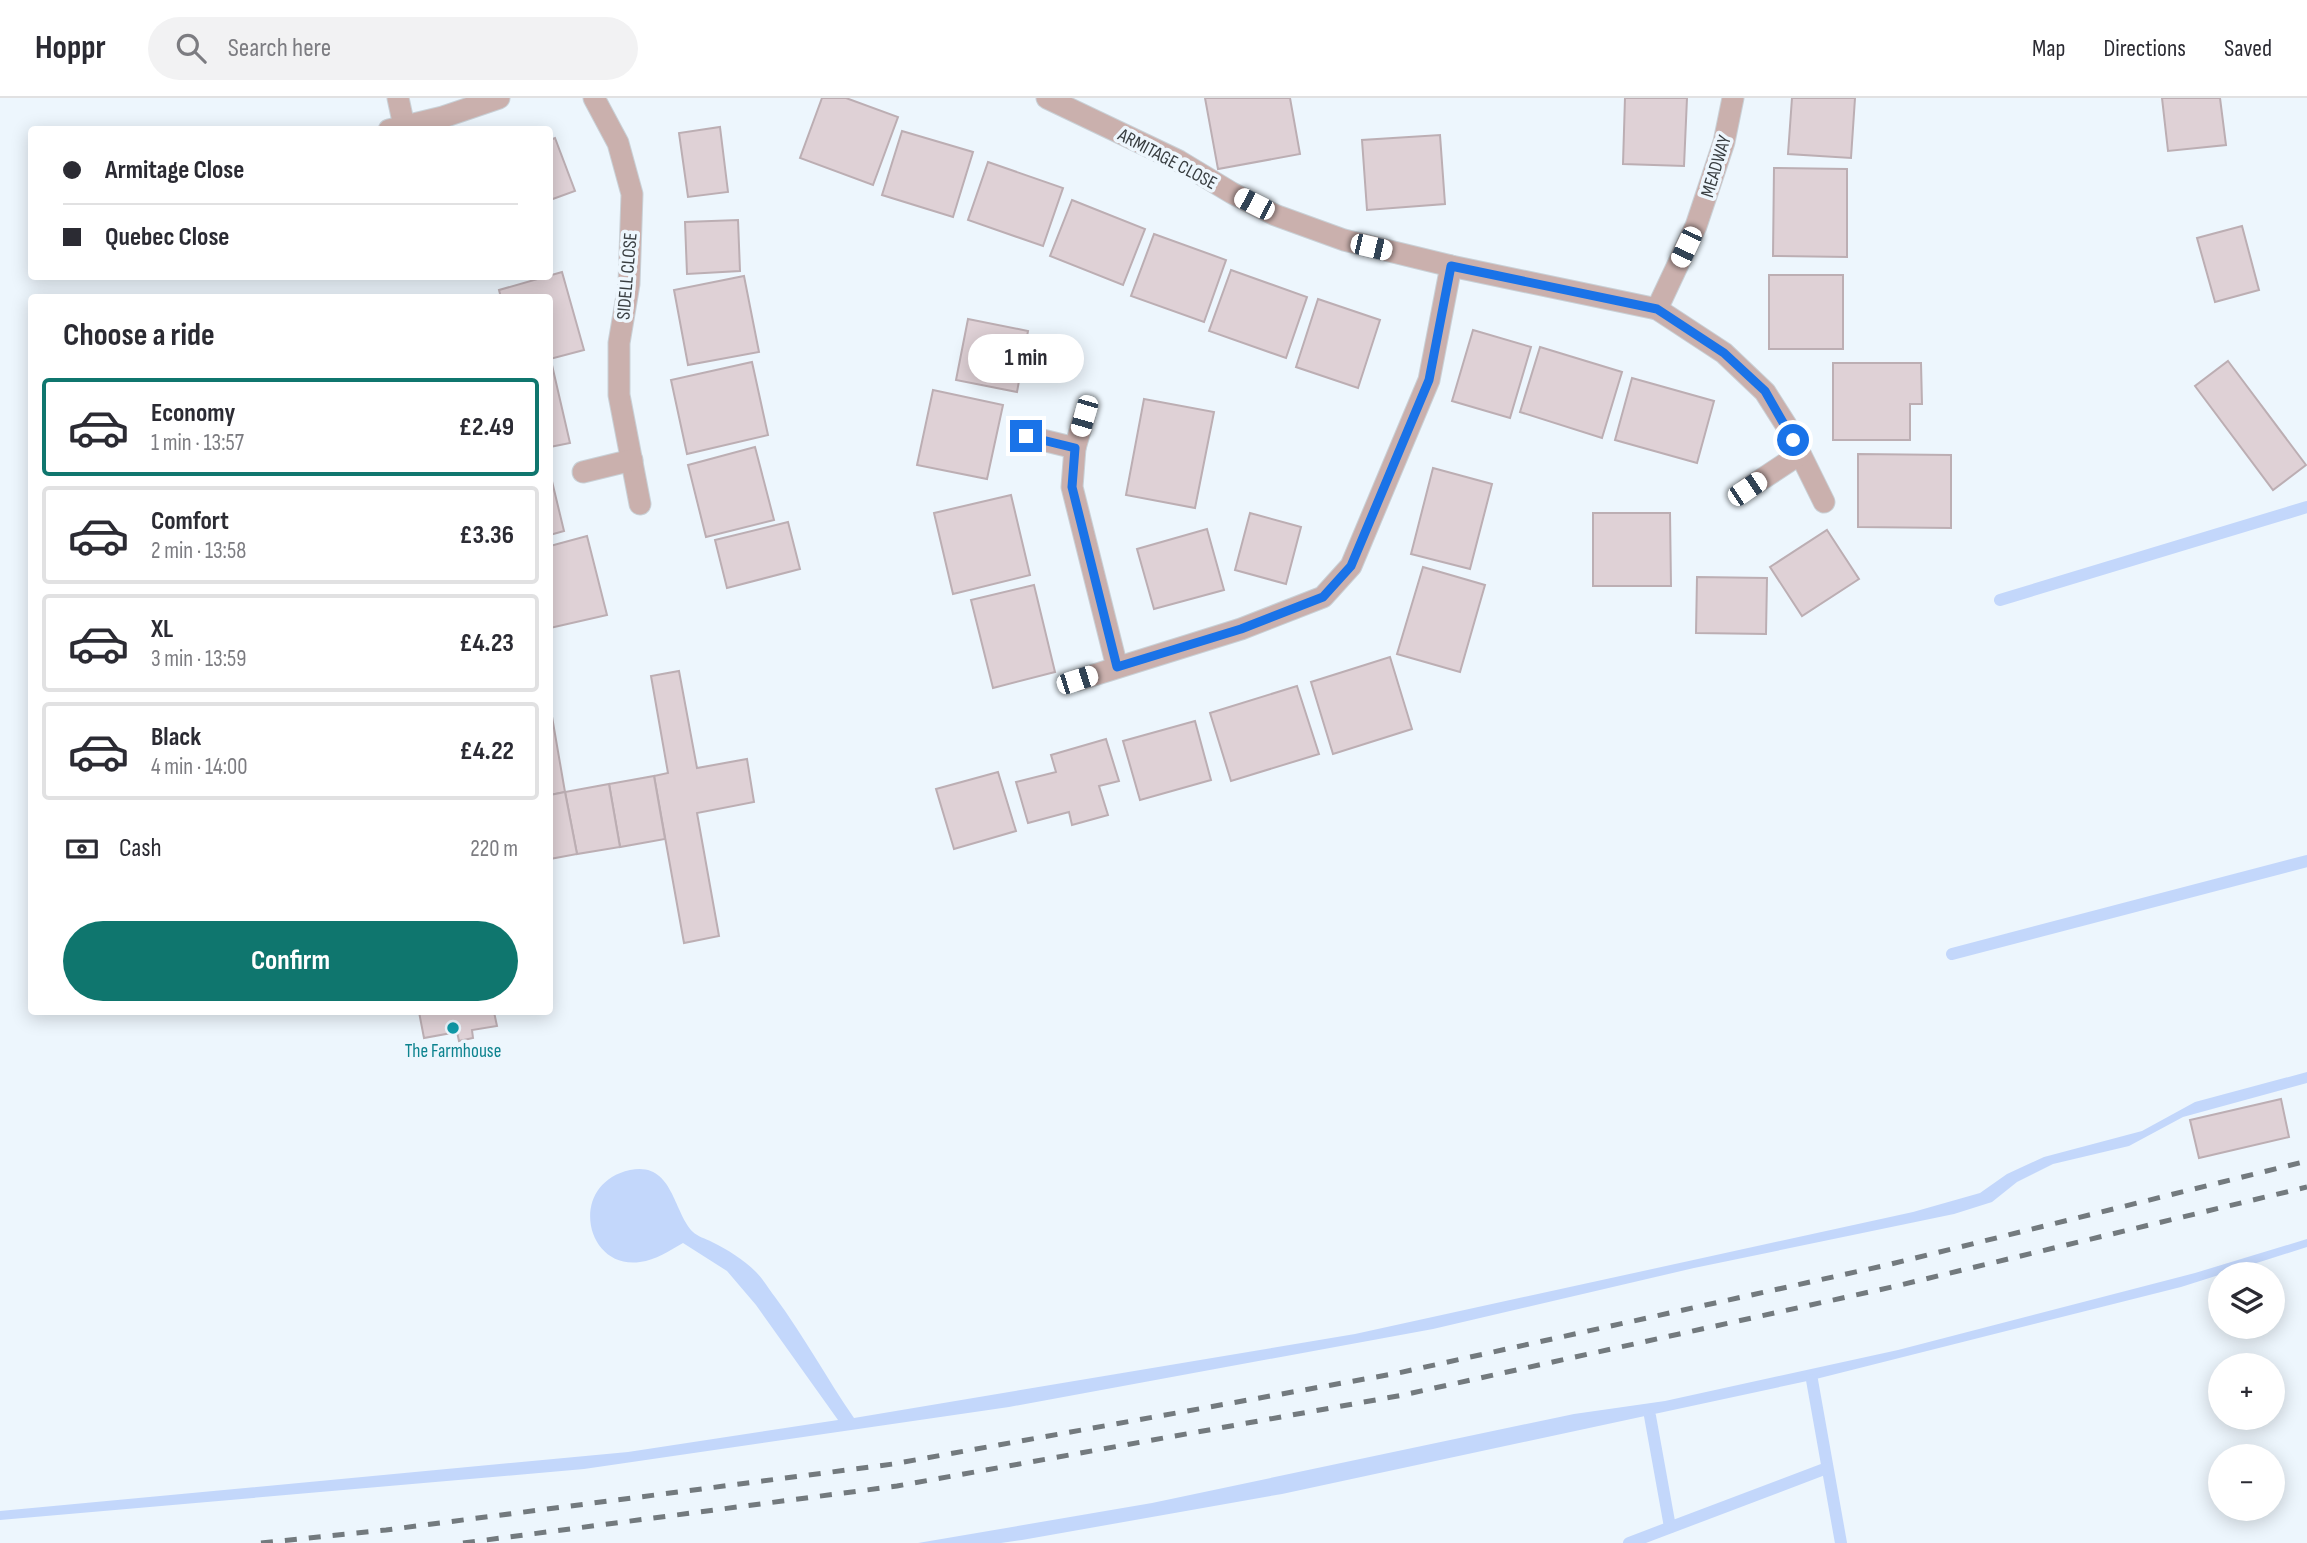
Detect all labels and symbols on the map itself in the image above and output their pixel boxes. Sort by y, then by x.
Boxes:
street label: ARMITAGE CLOSE [1113,123,1221,195]
street label: MEADWAY [1696,133,1737,200]
car [1231,185,1278,223]
car [1668,224,1705,270]
street label: SIDELL CLOSE [612,232,643,321]
car [1349,232,1394,262]
callout: 1 min [968,334,1084,384]
car [1069,393,1100,439]
route end [1010,420,1042,452]
route start [1777,424,1809,456]
car [1724,469,1771,509]
car [1054,664,1101,696]
marker: The Farmhouse [445,1020,461,1036]
place label: The Farmhouse [405,1040,501,1063]

